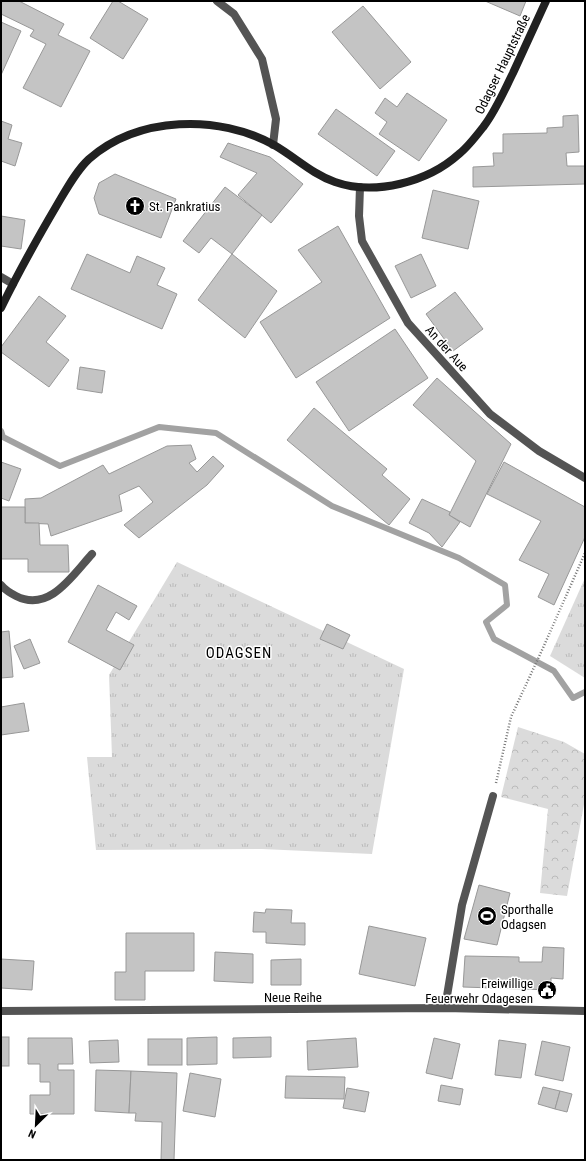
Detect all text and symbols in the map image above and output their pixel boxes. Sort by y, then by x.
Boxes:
street label: Odagser Hauptstraße [472,12,533,117]
church icon: St. Pankratius [124,195,146,217]
place label: St. Pankratius [149,199,221,214]
street label: An der Aue [422,322,471,374]
district label: ODAGSEN [206,644,272,662]
place label: Sporthalle Odagsen [501,902,553,932]
sports icon: Sporthalle Odagsen [476,905,498,927]
place label: Freiwillige Feuerwehr Odagesen [425,976,533,1006]
public building icon: Freiwillige Feuerwehr Odagesen [536,979,558,1001]
street label: Neue Reihe [264,990,322,1005]
north arrow [16,1105,56,1145]
text: N [26,1126,38,1141]

